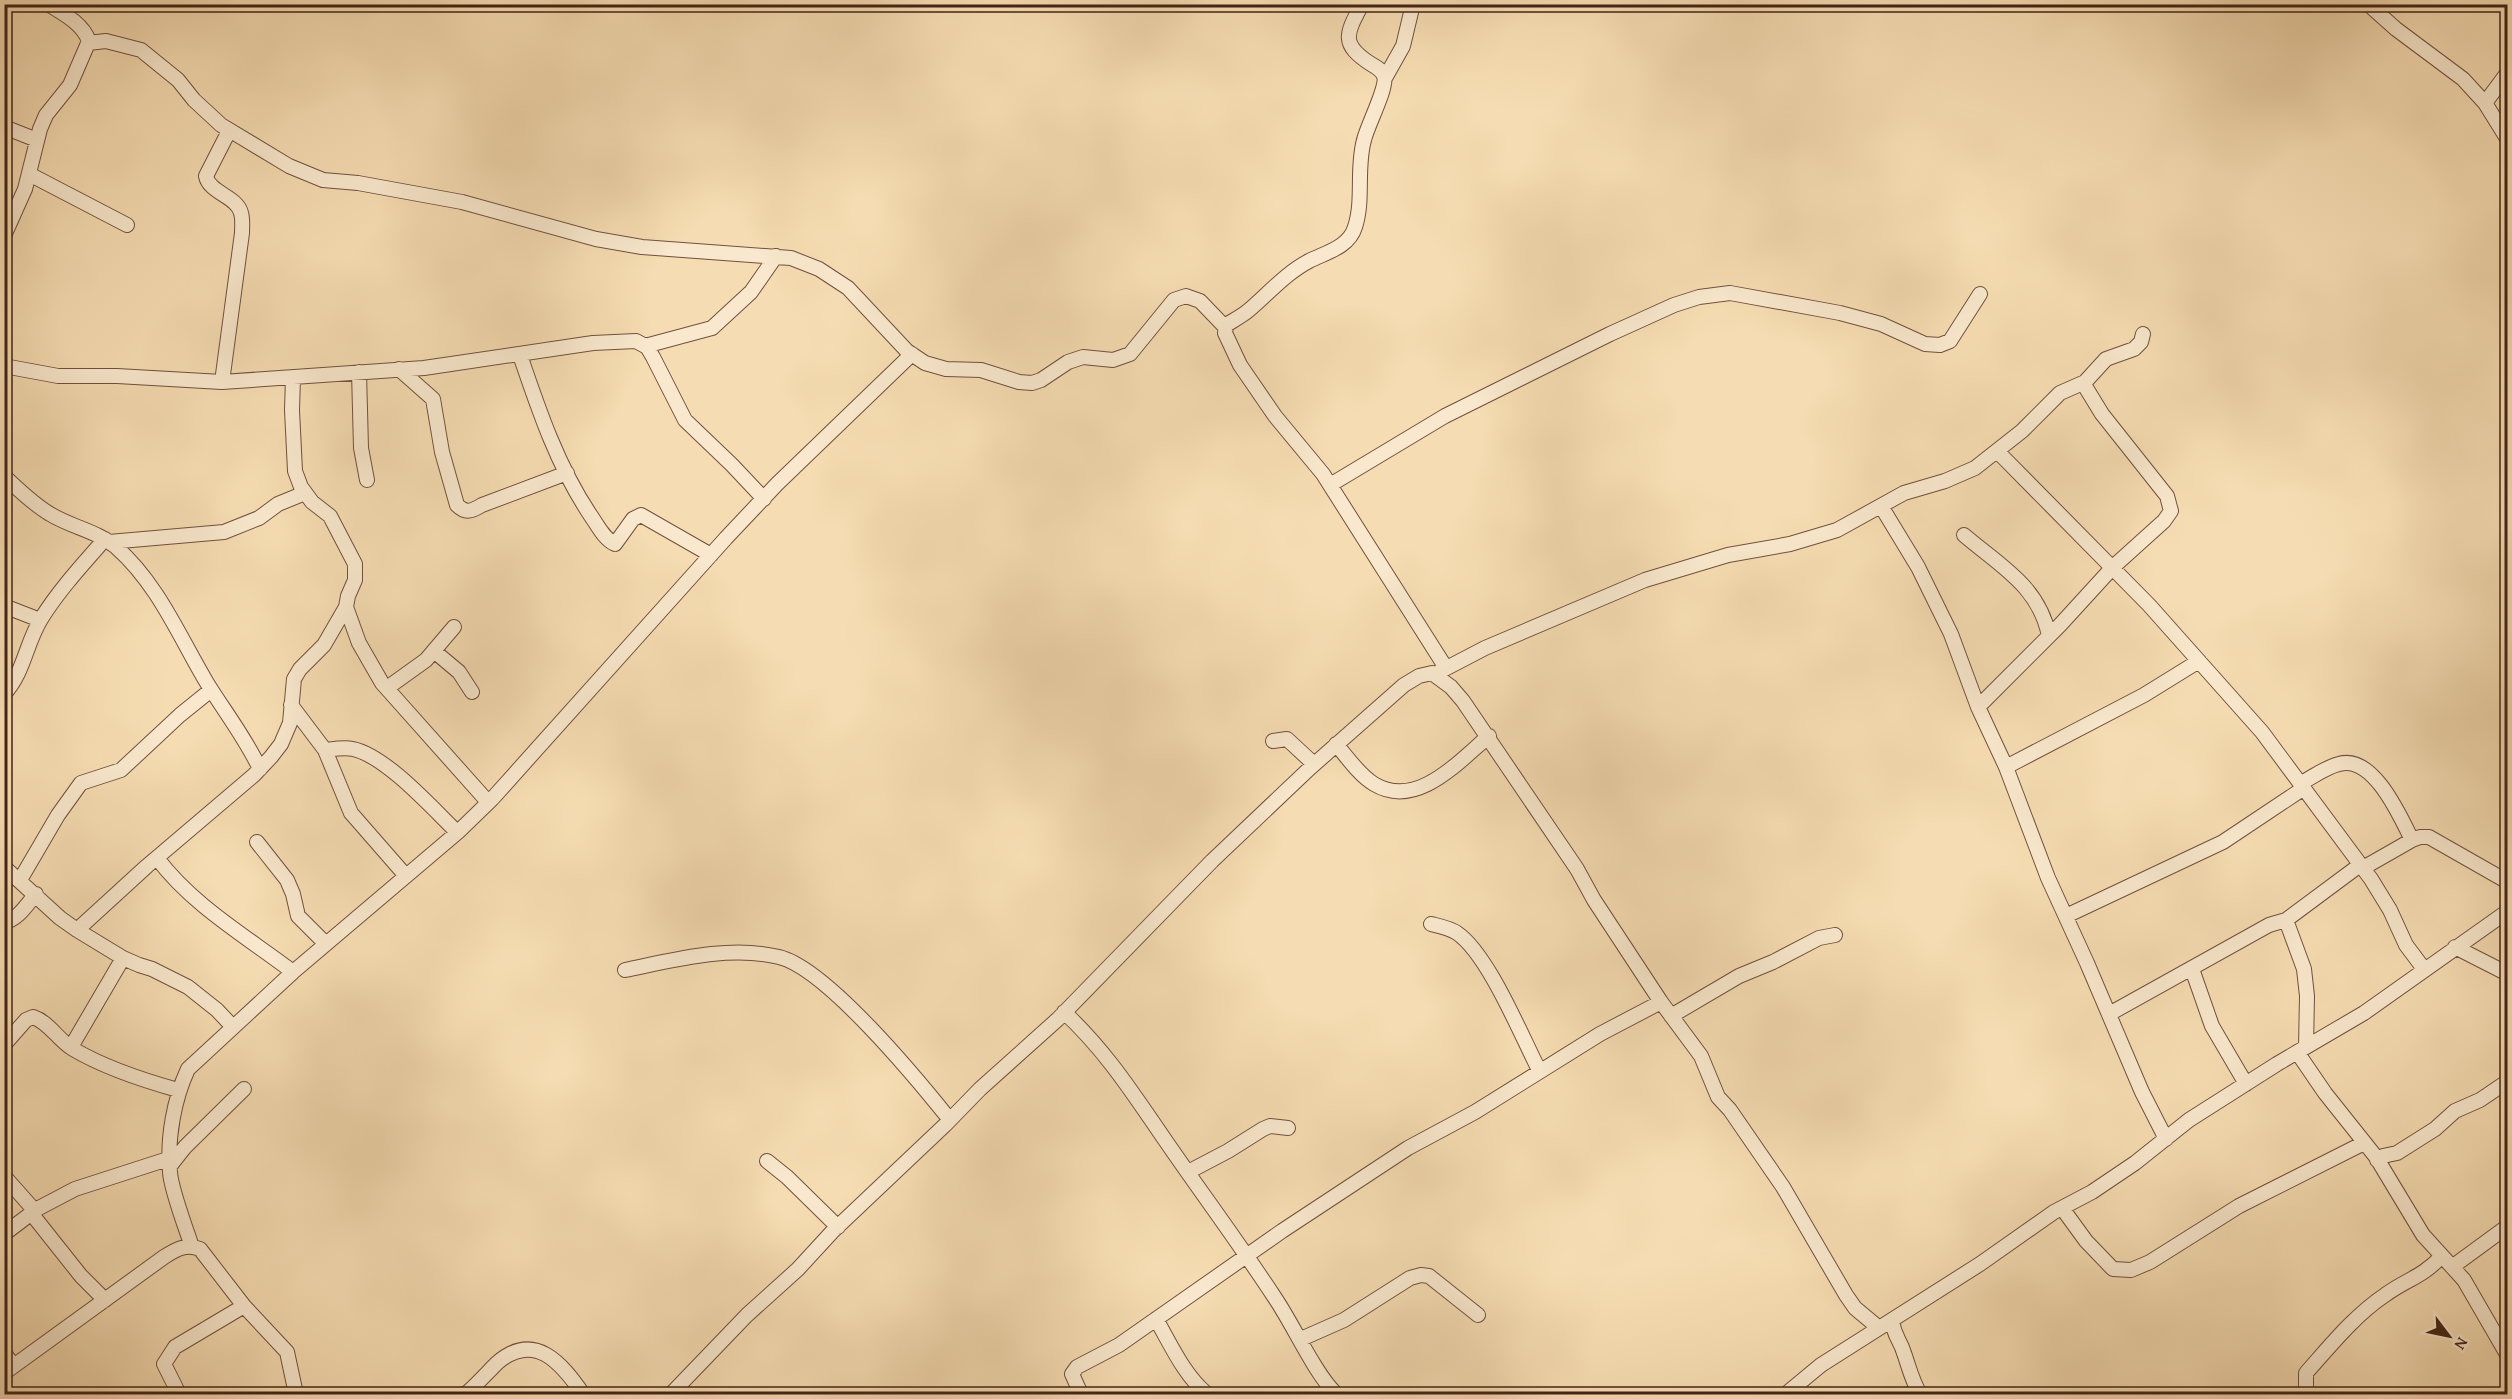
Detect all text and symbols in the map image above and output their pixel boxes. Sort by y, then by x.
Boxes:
north arrow [2419,1306,2479,1366]
text: N [2449,1333,2475,1355]

